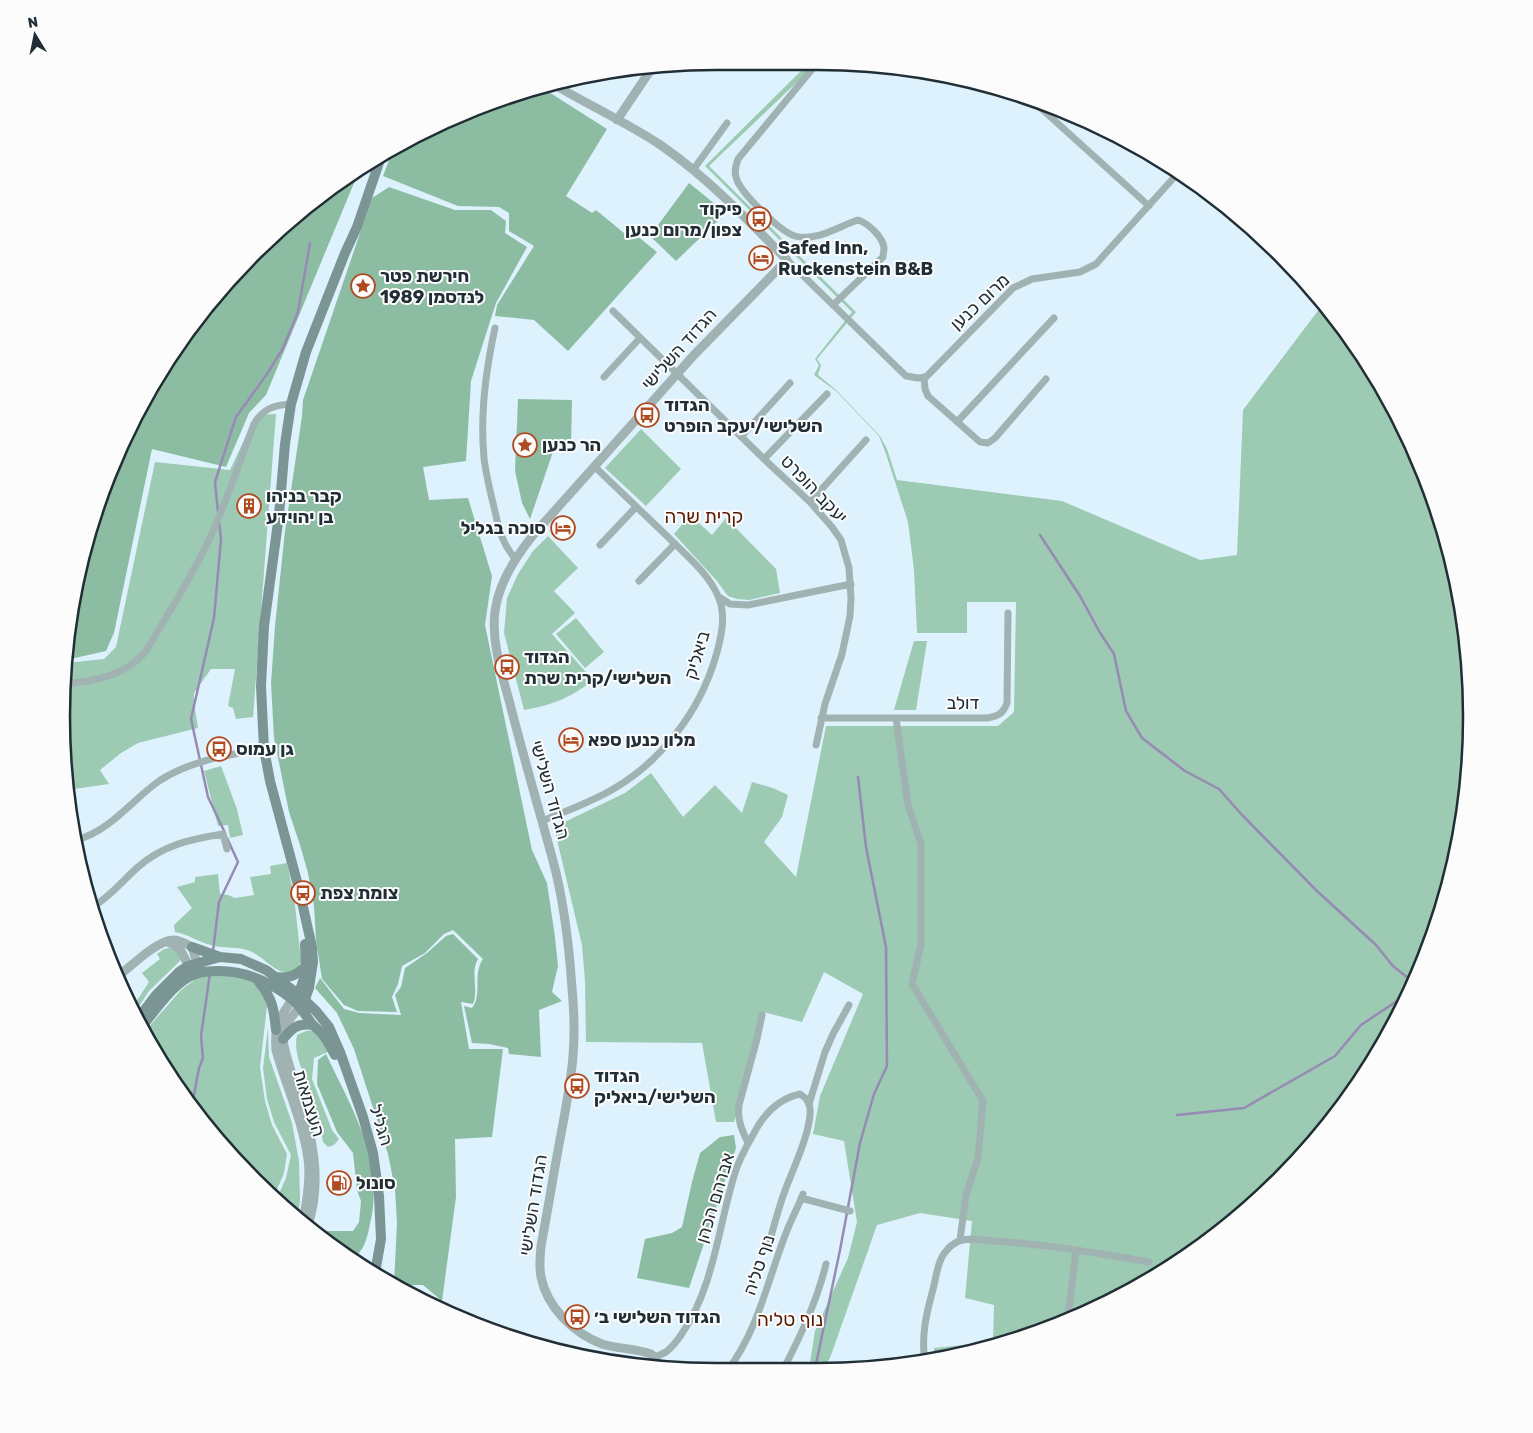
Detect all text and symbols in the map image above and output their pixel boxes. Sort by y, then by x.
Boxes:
north arrow [10,10,60,60]
text: N [26,13,39,32]
place label: פיקוד צפון/מרום כנען [625,198,742,241]
bus stop icon: פיקוד צפון/מרום כנען [746,206,772,232]
place label: Safed Inn, Ruckenstein B&B [778,237,933,280]
hotel icon: Safed Inn, Ruckenstein B&B [748,245,774,271]
place label: חירשת פטר לנדסמן 1989 [380,265,484,308]
street label: מרום כנען [946,269,1014,335]
place icon: חירשת פטר לנדסמן 1989 [350,273,376,299]
street label: הגדוד השלישי [637,304,721,394]
place label: הגדוד השלישי/יעקב הופרט [664,394,823,437]
bus stop icon: הגדוד השלישי/יעקב הופרט [634,402,660,428]
place icon: הר כנען [512,432,538,458]
place label: הר כנען [542,434,601,456]
street label: יעקב הופרט [776,450,852,528]
place label: קבר בניהו בן יהוידע [266,485,342,528]
building icon: קבר בניהו בן יהוידע [236,493,262,519]
district label: קרית שרה [665,505,743,528]
hotel icon: סוכה בגליל [550,515,576,541]
place label: סוכה בגליל [461,517,546,539]
street label: ביאליק [679,628,715,682]
place label: הגדוד השלישי/קרית שרת [524,646,671,689]
bus stop icon: הגדוד השלישי/קרית שרת [494,654,520,680]
street label: דולב [946,692,980,714]
hotel icon: מלון כנען ספא [558,727,584,753]
place label: מלון כנען ספא [588,729,696,751]
bus stop icon: גן עמוס [206,736,232,762]
place label: גן עמוס [236,738,294,760]
street label: הגדוד השלישי [525,738,575,842]
bus stop icon: צומת צפת [290,880,316,906]
place label: צומת צפת [320,882,398,904]
place label: הגדוד השלישי/ביאליק [594,1065,716,1108]
street label: העצמאות [288,1067,330,1139]
bus stop icon: הגדוד השלישי/ביאליק [564,1073,590,1099]
street label: הגליל [364,1102,398,1148]
street label: אברהם הכהן [691,1150,739,1246]
street label: הגדוד השלישי [514,1153,552,1257]
fuel station icon: סונול [326,1170,352,1196]
place label: סונול [356,1172,396,1194]
street label: נוף טליה [738,1232,780,1298]
bus stop icon: הגדוד השלישי ב׳ [564,1304,590,1330]
place label: הגדוד השלישי ב׳ [594,1306,721,1328]
district label: נוף טליה [757,1308,823,1331]

